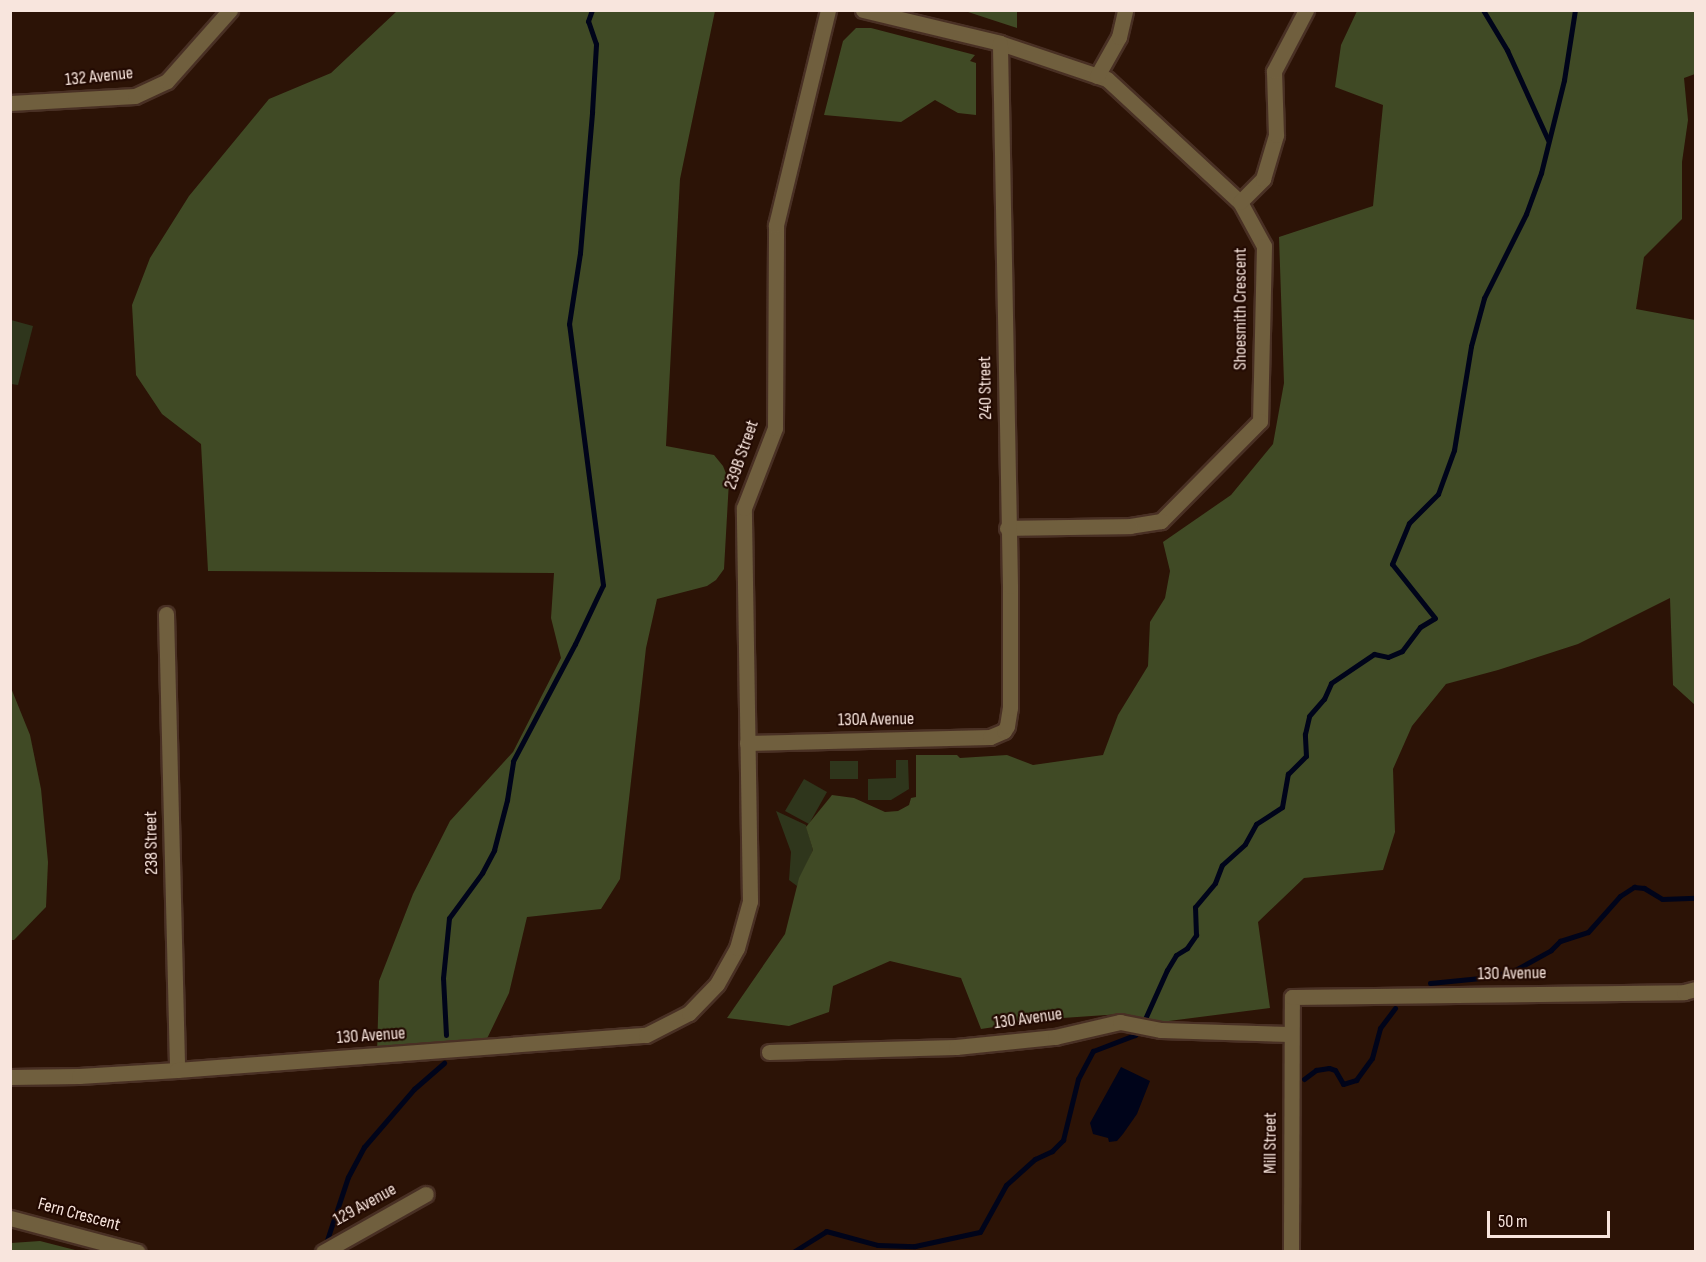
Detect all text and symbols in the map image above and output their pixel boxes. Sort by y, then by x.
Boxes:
street label: 132 Avenue [64,63,134,91]
street label: Shoesmith Crescent [1230,248,1252,370]
street label: 240 Street [975,356,997,420]
street label: 239B Street [720,418,764,492]
street label: 130A Avenue [838,709,914,731]
street label: 238 Street [141,811,163,875]
street label: 130 Avenue [1477,963,1547,985]
street label: 130 Avenue [992,1004,1064,1034]
street label: 130 Avenue [336,1023,406,1049]
street label: Mill Street [1260,1112,1282,1174]
street label: 129 Avenue [330,1179,400,1231]
street label: Fern Crescent [35,1194,123,1236]
scale bar [1490,1199,1613,1237]
text: 50 m [1498,1211,1528,1232]

